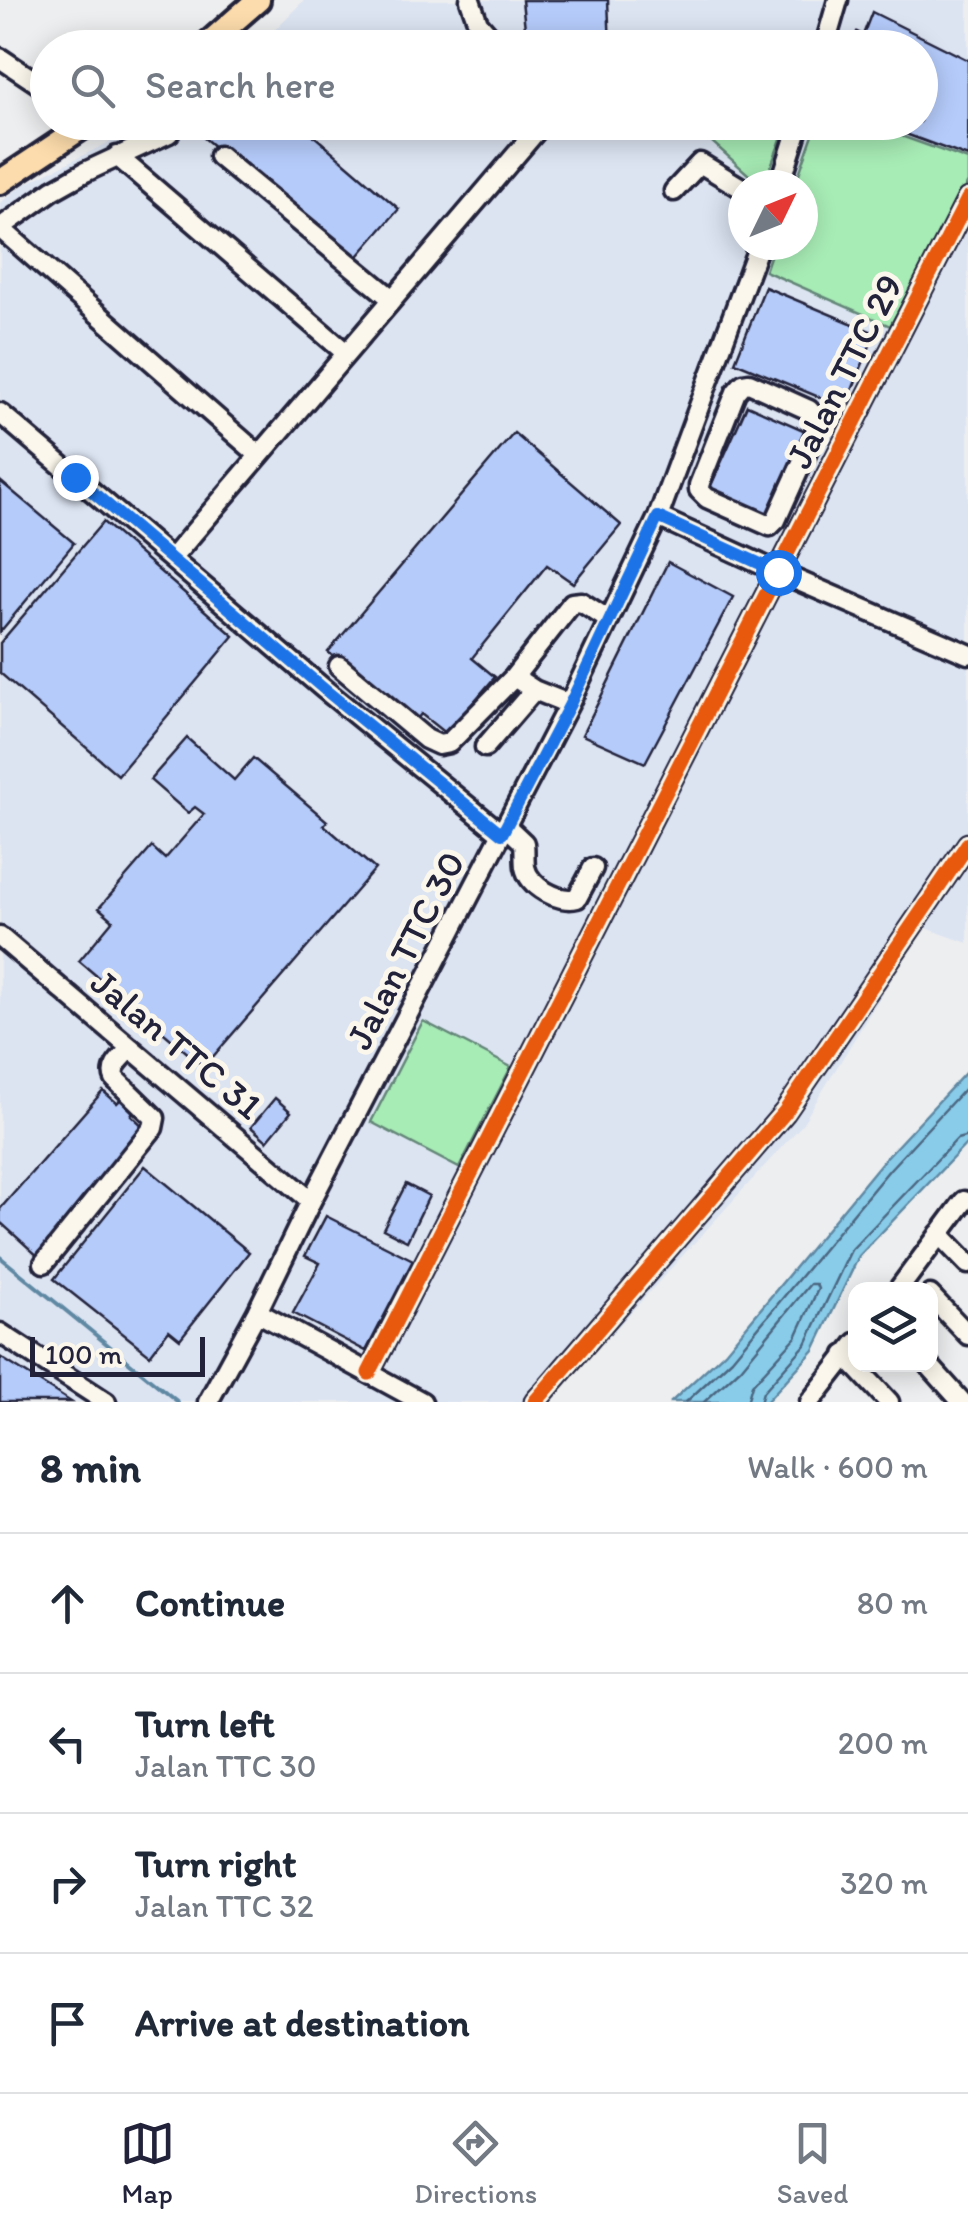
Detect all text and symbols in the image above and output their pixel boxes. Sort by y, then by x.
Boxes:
search box [30,30,938,140]
icon: search [65,58,120,113]
text: Search here [145,62,336,108]
north arrow [728,170,818,260]
street label: Jalan TTC 29 [776,266,912,476]
route end [53,455,99,501]
route start [756,550,802,596]
street label: Jalan TTC 30 [336,844,474,1056]
street label: Jalan TTC 31 [82,959,272,1129]
map controls [848,1282,938,1372]
button: layers [848,1282,938,1372]
scale bar [30,1332,205,1376]
text: 100 m [45,1337,122,1371]
text: 8 min [40,1442,141,1493]
text: Walk · 600 m [747,1448,928,1486]
icon: ahead [40,1576,95,1631]
text: Continue [135,1580,285,1626]
text: 80 m [857,1584,928,1622]
text: Turn left [135,1701,275,1747]
icon: left [40,1716,95,1771]
text: 200 m [838,1724,928,1762]
text: Jalan TTC 30 [135,1747,317,1785]
text: Turn right [135,1841,297,1887]
icon: right [40,1856,95,1911]
text: 320 m [840,1864,928,1902]
text: Jalan TTC 32 [135,1887,314,1925]
icon: arrive [40,1996,95,2051]
text: Arrive at destination [135,2000,470,2046]
tab: Map [120,2116,175,2210]
tab: Directions [414,2116,537,2210]
tab: Saved [777,2116,848,2210]

